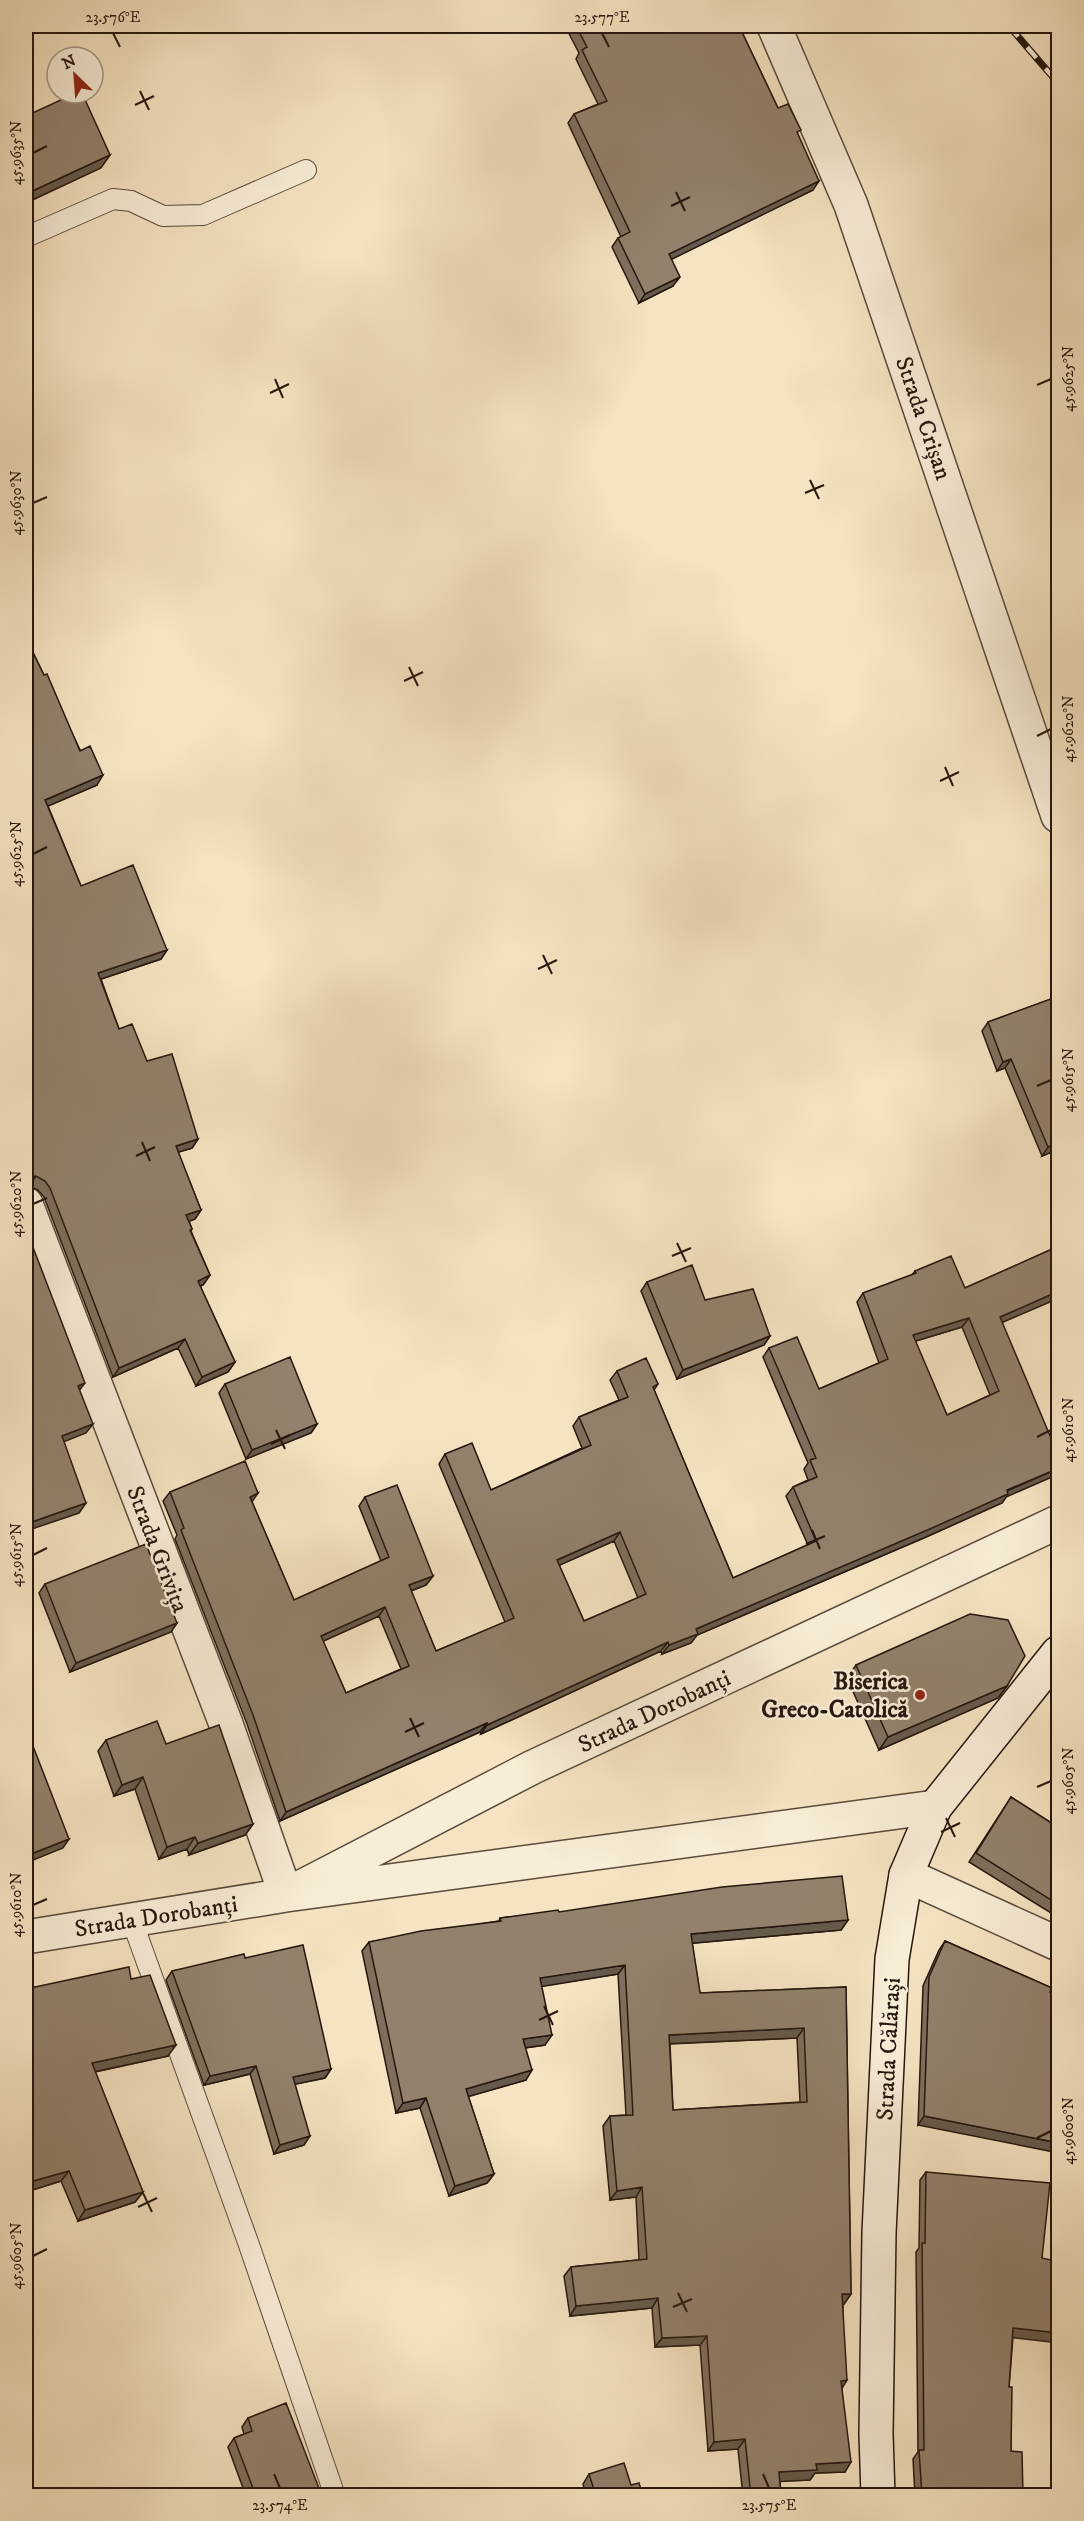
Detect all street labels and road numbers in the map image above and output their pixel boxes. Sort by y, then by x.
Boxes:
street label: Strada Crișan [888,353,958,484]
street label: Strada Grivița [119,1482,195,1618]
street label: Strada Dorobanți [573,1664,735,1760]
street label: Strada Dorobanți [73,1889,240,1945]
street label: Strada Călărași [870,1977,908,2122]

